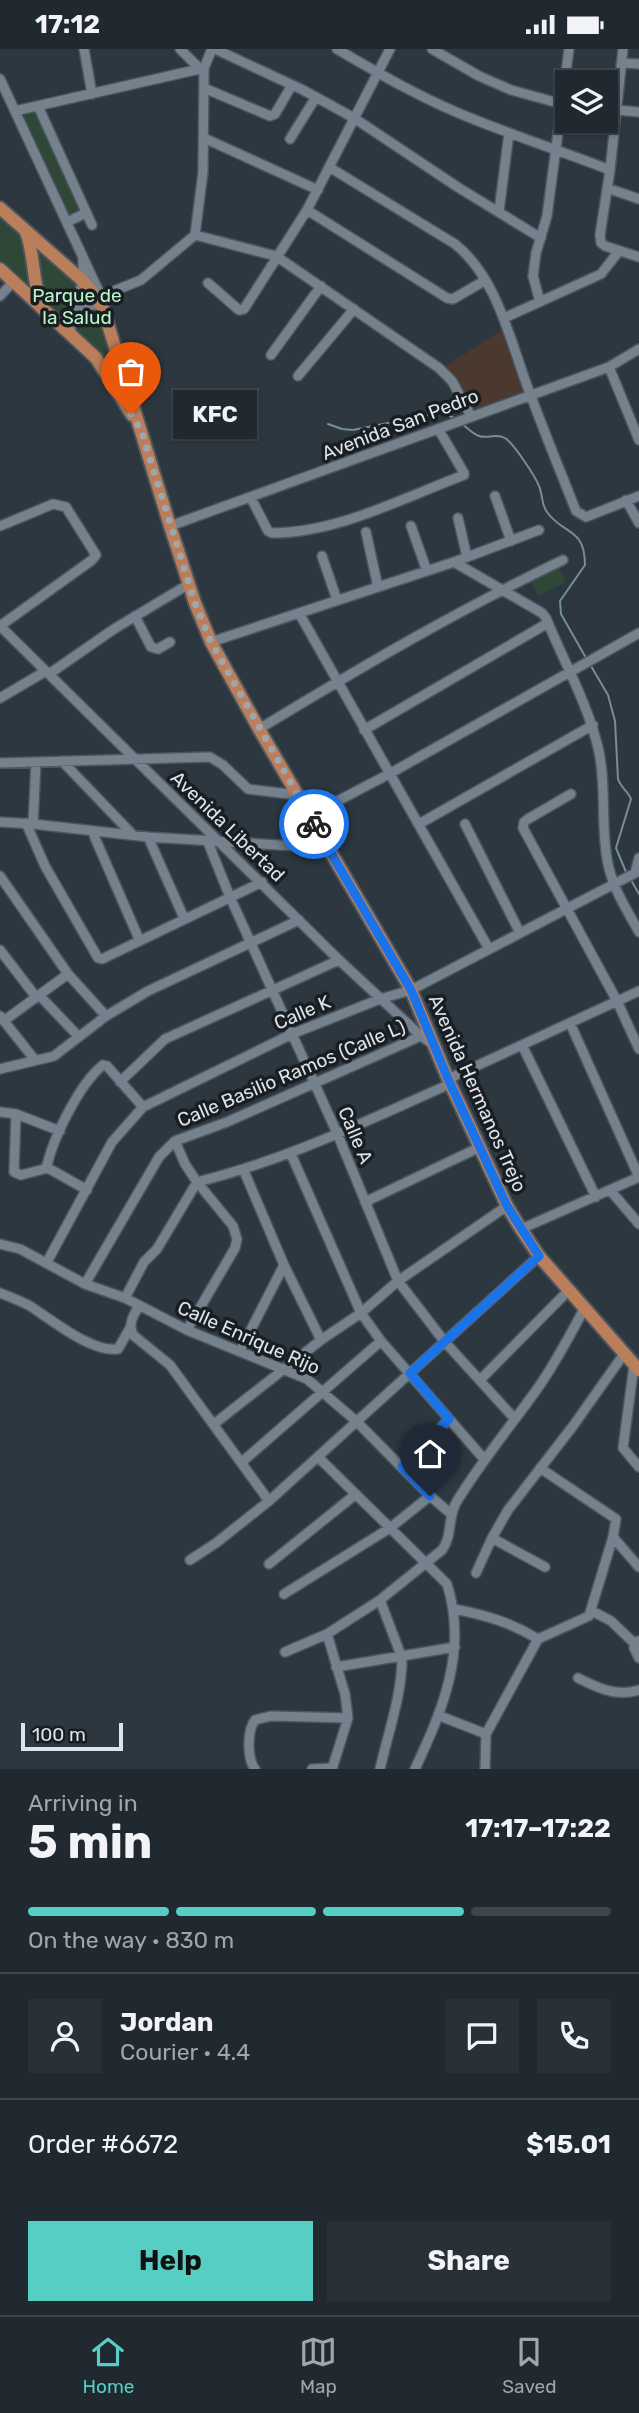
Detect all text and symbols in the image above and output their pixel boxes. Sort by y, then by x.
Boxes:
text: 17:12 [35,9,100,40]
map controls [555,70,618,133]
button: layers [555,70,618,133]
park label: Parque de la Salud [32,284,122,329]
pin [101,342,161,414]
icon: bag [112,353,150,391]
street label: Avenida San Pedro [319,384,482,465]
callout: KFC [173,389,257,439]
text: KFC [192,400,238,428]
street label: Avenida Libertad [166,766,289,886]
courier [279,789,349,859]
icon: bike [295,805,333,843]
street label: Calle K [271,990,334,1035]
street label: Avenida Hermanos Trejo [424,991,531,1195]
street label: Calle Basilio Ramos (Calle L) [174,1015,409,1132]
street label: Calle A [333,1103,378,1168]
street label: Calle Enrique Rijo [174,1296,324,1379]
pin [400,1424,460,1496]
icon: home [411,1435,449,1473]
scale bar [21,1720,122,1752]
text: 100 m [32,1723,86,1746]
text: Arriving in [28,1789,138,1817]
text: 17:17–17:22 [465,1813,611,1844]
text: 5 min [28,1815,152,1870]
text: On the way · 830 m [28,1926,234,1954]
button: person [28,1999,102,2073]
button: chat [445,1999,519,2073]
button: phone [537,1999,611,2073]
text: Jordan [120,2007,213,2038]
text: Courier · 4.4 [120,2038,250,2066]
text: Order #6672 [28,2129,178,2160]
text: $15.01 [526,2129,611,2160]
button: Help [28,2221,313,2301]
button: Share [327,2221,611,2301]
tab: Home [82,2333,134,2398]
tab: Map [299,2333,337,2398]
tab: Saved [502,2333,557,2398]

